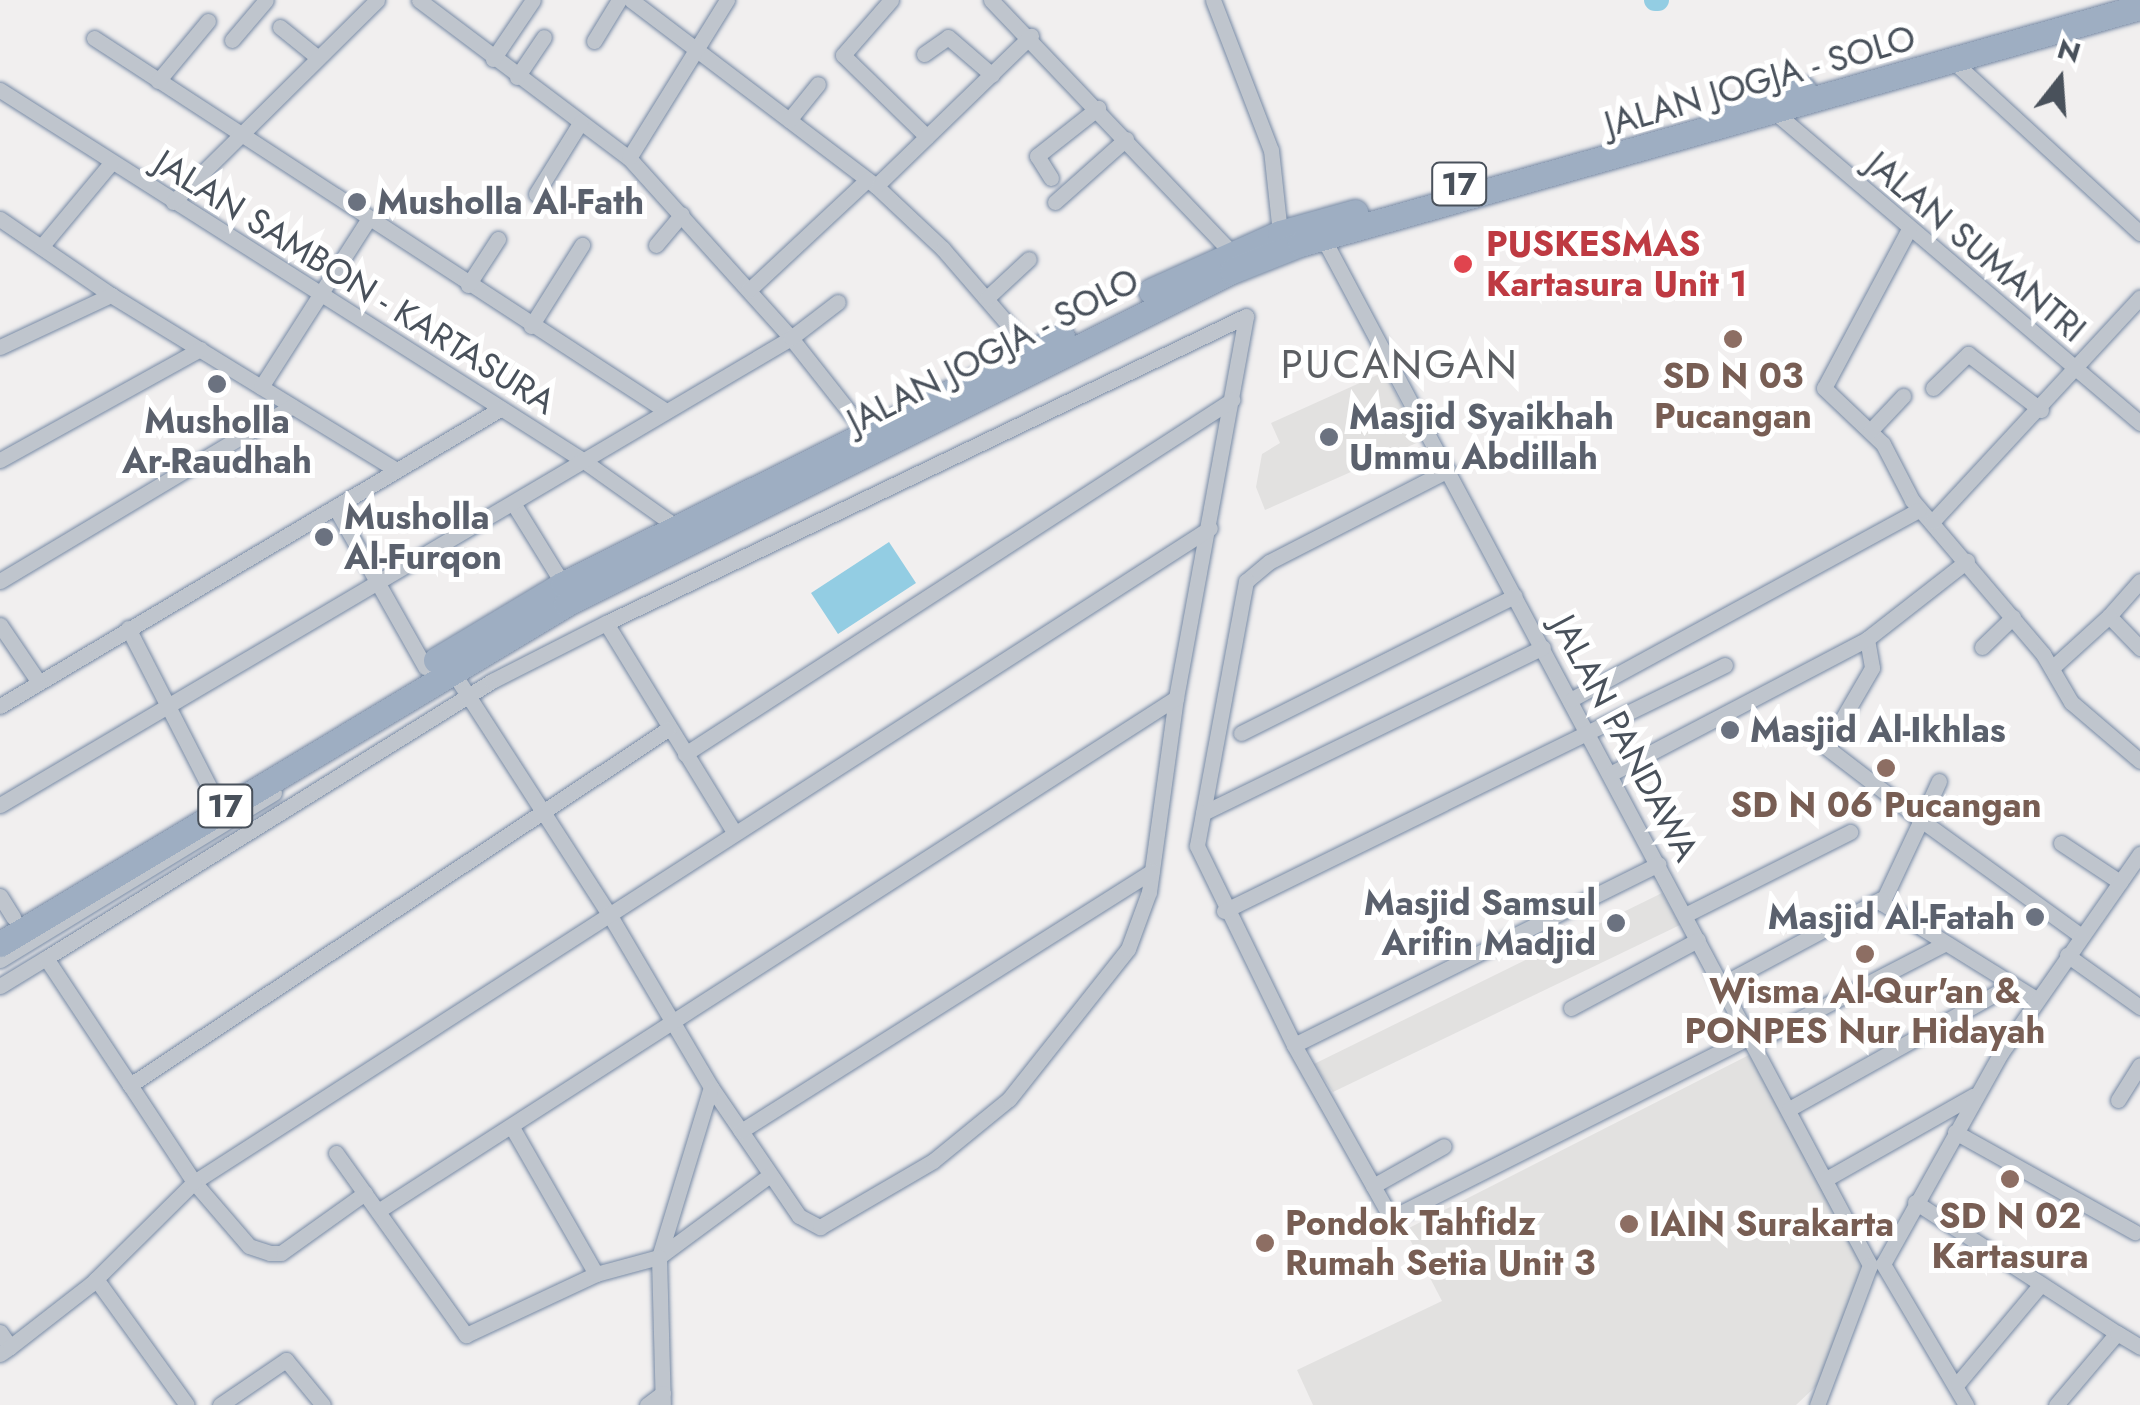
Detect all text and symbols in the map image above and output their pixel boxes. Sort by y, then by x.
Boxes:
street label: JALAN JOGJA - SOLO [1600,17,1920,145]
text: N [2052,28,2086,74]
north arrow [2010,30,2110,130]
street label: JALAN SAMBON - KARTASURA [147,141,563,423]
street label: JALAN SUMANTRI [1858,143,2094,351]
road number: 17 [1429,157,1489,211]
place label: Musholla Al-Fath [377,181,644,223]
marker: Musholla Al-Fath [346,191,368,213]
place label: PUSKESMAS Kartasura Unit 1 [1486,223,1747,305]
marker: PUSKESMAS Kartasura Unit 1 [1450,251,1476,277]
street label: JALAN JOGJA - SOLO [840,259,1146,443]
marker: SD N 03 Pucangan [1722,328,1744,350]
district label: PUCANGAN [1281,340,1519,388]
place label: SD N 03 Pucangan [1654,355,1812,437]
marker: Musholla Ar-Raudhah [206,373,228,395]
place label: Masjid Syaikhah Ummu Abdillah [1349,396,1614,478]
place label: Musholla Ar-Raudhah [122,400,312,482]
marker: Masjid Syaikhah Ummu Abdillah [1318,426,1340,448]
place label: Musholla Al-Furqon [344,496,502,578]
marker: Musholla Al-Furqon [313,526,335,548]
street label: JALAN PANDAWA [1542,608,1708,868]
place label: Masjid Al-Ikhlas [1750,709,2006,751]
marker: Masjid Al-Ikhlas [1719,719,1741,741]
marker: SD N 06 Pucangan [1875,757,1897,779]
road number: 17 [195,779,255,833]
place label: SD N 06 Pucangan [1730,784,2042,826]
place label: Masjid Samsul Arifin Madjid [1364,882,1596,964]
place label: Masjid Al-Fatah [1768,896,2015,938]
marker: Masjid Al-Fatah [2024,906,2046,928]
marker: Masjid Samsul Arifin Madjid [1605,912,1627,934]
marker: Wisma Al-Qur'an & PONPES Nur Hidayah [1854,943,1876,965]
place label: Wisma Al-Qur'an & PONPES Nur Hidayah [1685,970,2045,1052]
marker: SD N 02 Kartasura [1999,1168,2021,1190]
place label: SD N 02 Kartasura [1931,1195,2089,1277]
place label: Pondok Tahfidz Rumah Setia Unit 3 [1285,1202,1596,1284]
place label: IAIN Surakarta [1649,1203,1894,1245]
marker: IAIN Surakarta [1618,1213,1640,1235]
marker: Pondok Tahfidz Rumah Setia Unit 3 [1254,1232,1276,1254]

